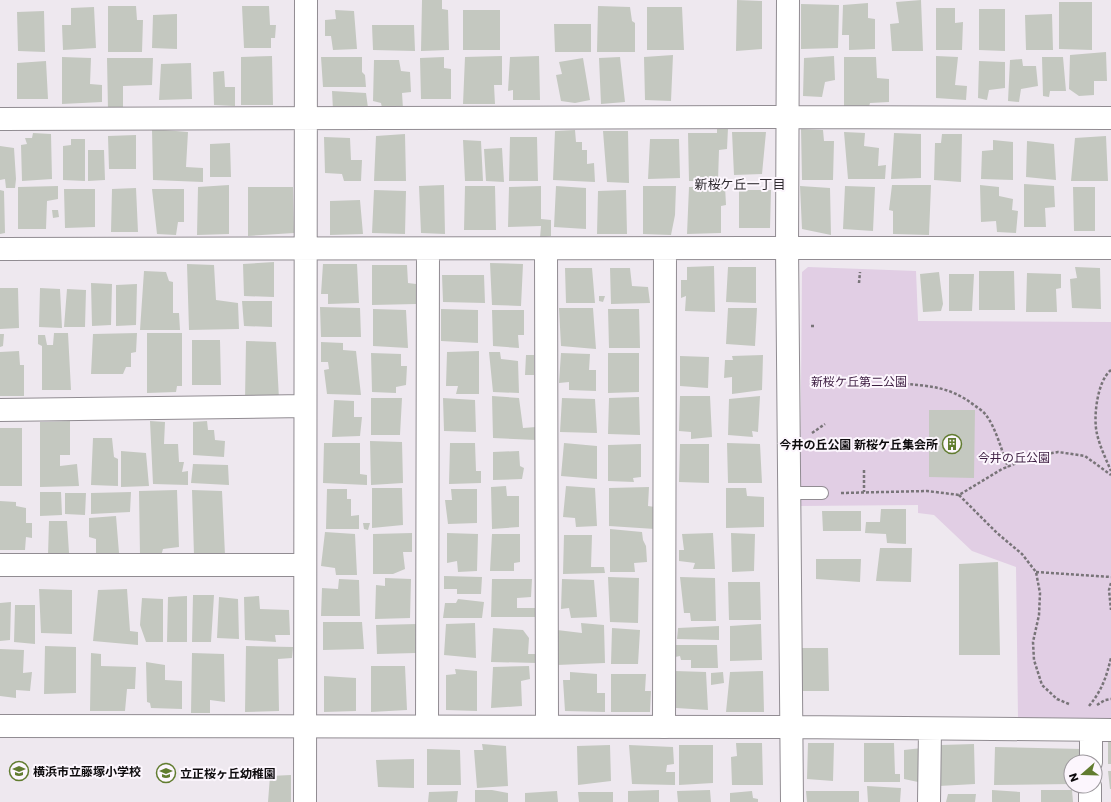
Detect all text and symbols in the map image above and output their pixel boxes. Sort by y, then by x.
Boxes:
district label: 新桜ケ丘一丁目 [694,175,786,194]
park label: 新桜ケ丘第二公園 [811,373,907,390]
building icon: 今井の丘公園 新桜ケ丘集会所 [941,433,963,455]
place label: 今井の丘公園 新桜ケ丘集会所 [779,436,938,453]
park label: 今井の丘公園 [978,449,1050,466]
north arrow [1063,754,1103,794]
school or university icon: 横浜市立藤塚小学校 [8,760,30,782]
school or university icon: 立正桜ヶ丘幼稚園 [155,762,177,784]
place label: 横浜市立藤塚小学校 [33,763,141,780]
place label: 立正桜ヶ丘幼稚園 [180,765,276,782]
text: N [1065,771,1083,784]

